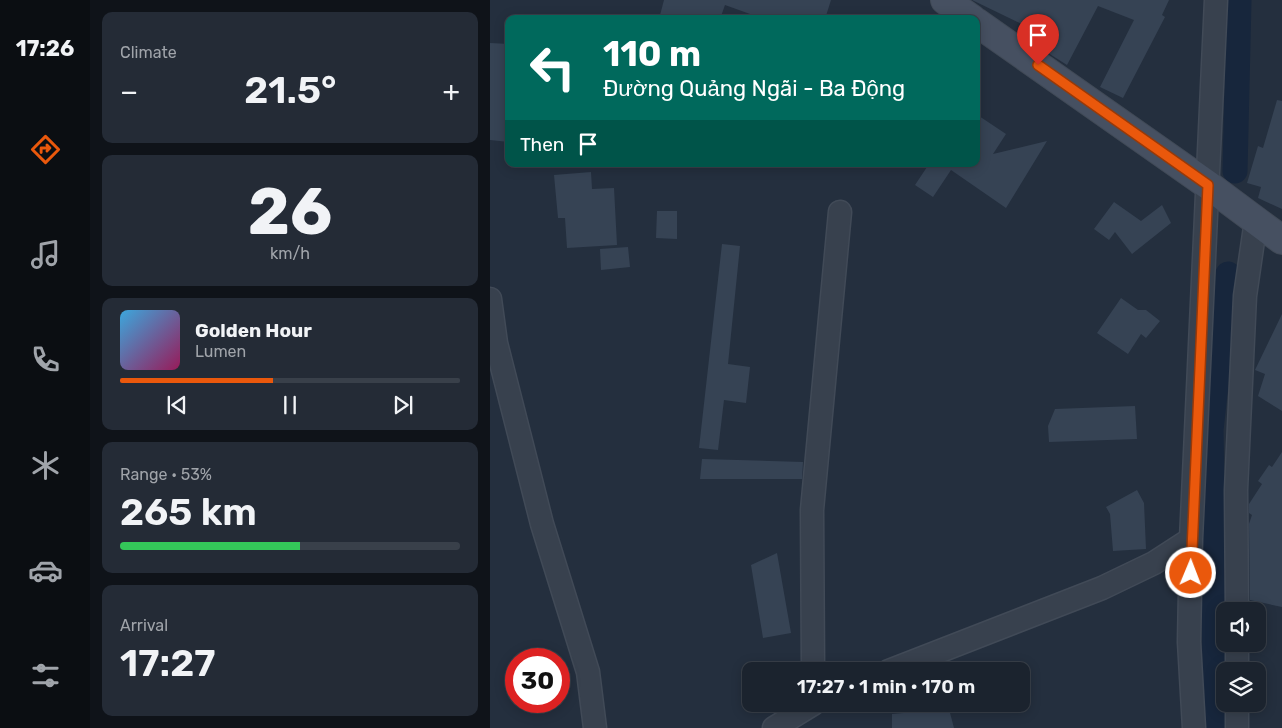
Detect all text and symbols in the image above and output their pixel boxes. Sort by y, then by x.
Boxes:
pin [1017,14,1059,65]
icon: arrive [1024,21,1052,49]
text: 110 m [603,33,701,75]
text: 17:26 [16,35,74,62]
icon: left [520,35,585,100]
text: Climate [120,43,177,62]
text: 21.5° [244,67,336,113]
text: − [120,75,138,108]
text: + [443,75,460,108]
text: Đường Quảng Ngãi - Ba Động [603,75,905,102]
icon: arrive [574,130,602,158]
icon: directions [28,132,63,167]
text: Then [520,133,564,156]
text: 26 [248,173,332,250]
icon: music [28,237,63,272]
text: km/h [270,244,310,263]
text: Golden Hour [195,319,312,342]
icon: phone [28,342,63,377]
text: Lumen [195,342,246,361]
icon: previous [163,391,191,419]
icon: pause [276,391,304,419]
icon: next [389,391,417,419]
icon: climate [28,448,63,483]
text: Range · 53% [120,465,212,484]
text: 265 km [120,489,257,535]
position arrow [1164,546,1216,598]
icon: car [28,553,63,588]
map controls [1216,602,1266,712]
button: sound [1216,602,1266,652]
text: Arrival [120,616,168,635]
text: 17:27 [120,640,215,686]
speed limit sign: 30 [505,648,570,713]
icon: filters [28,658,63,693]
button: layers [1216,662,1266,712]
text: 17:27 · 1 min · 170 m [797,675,975,698]

